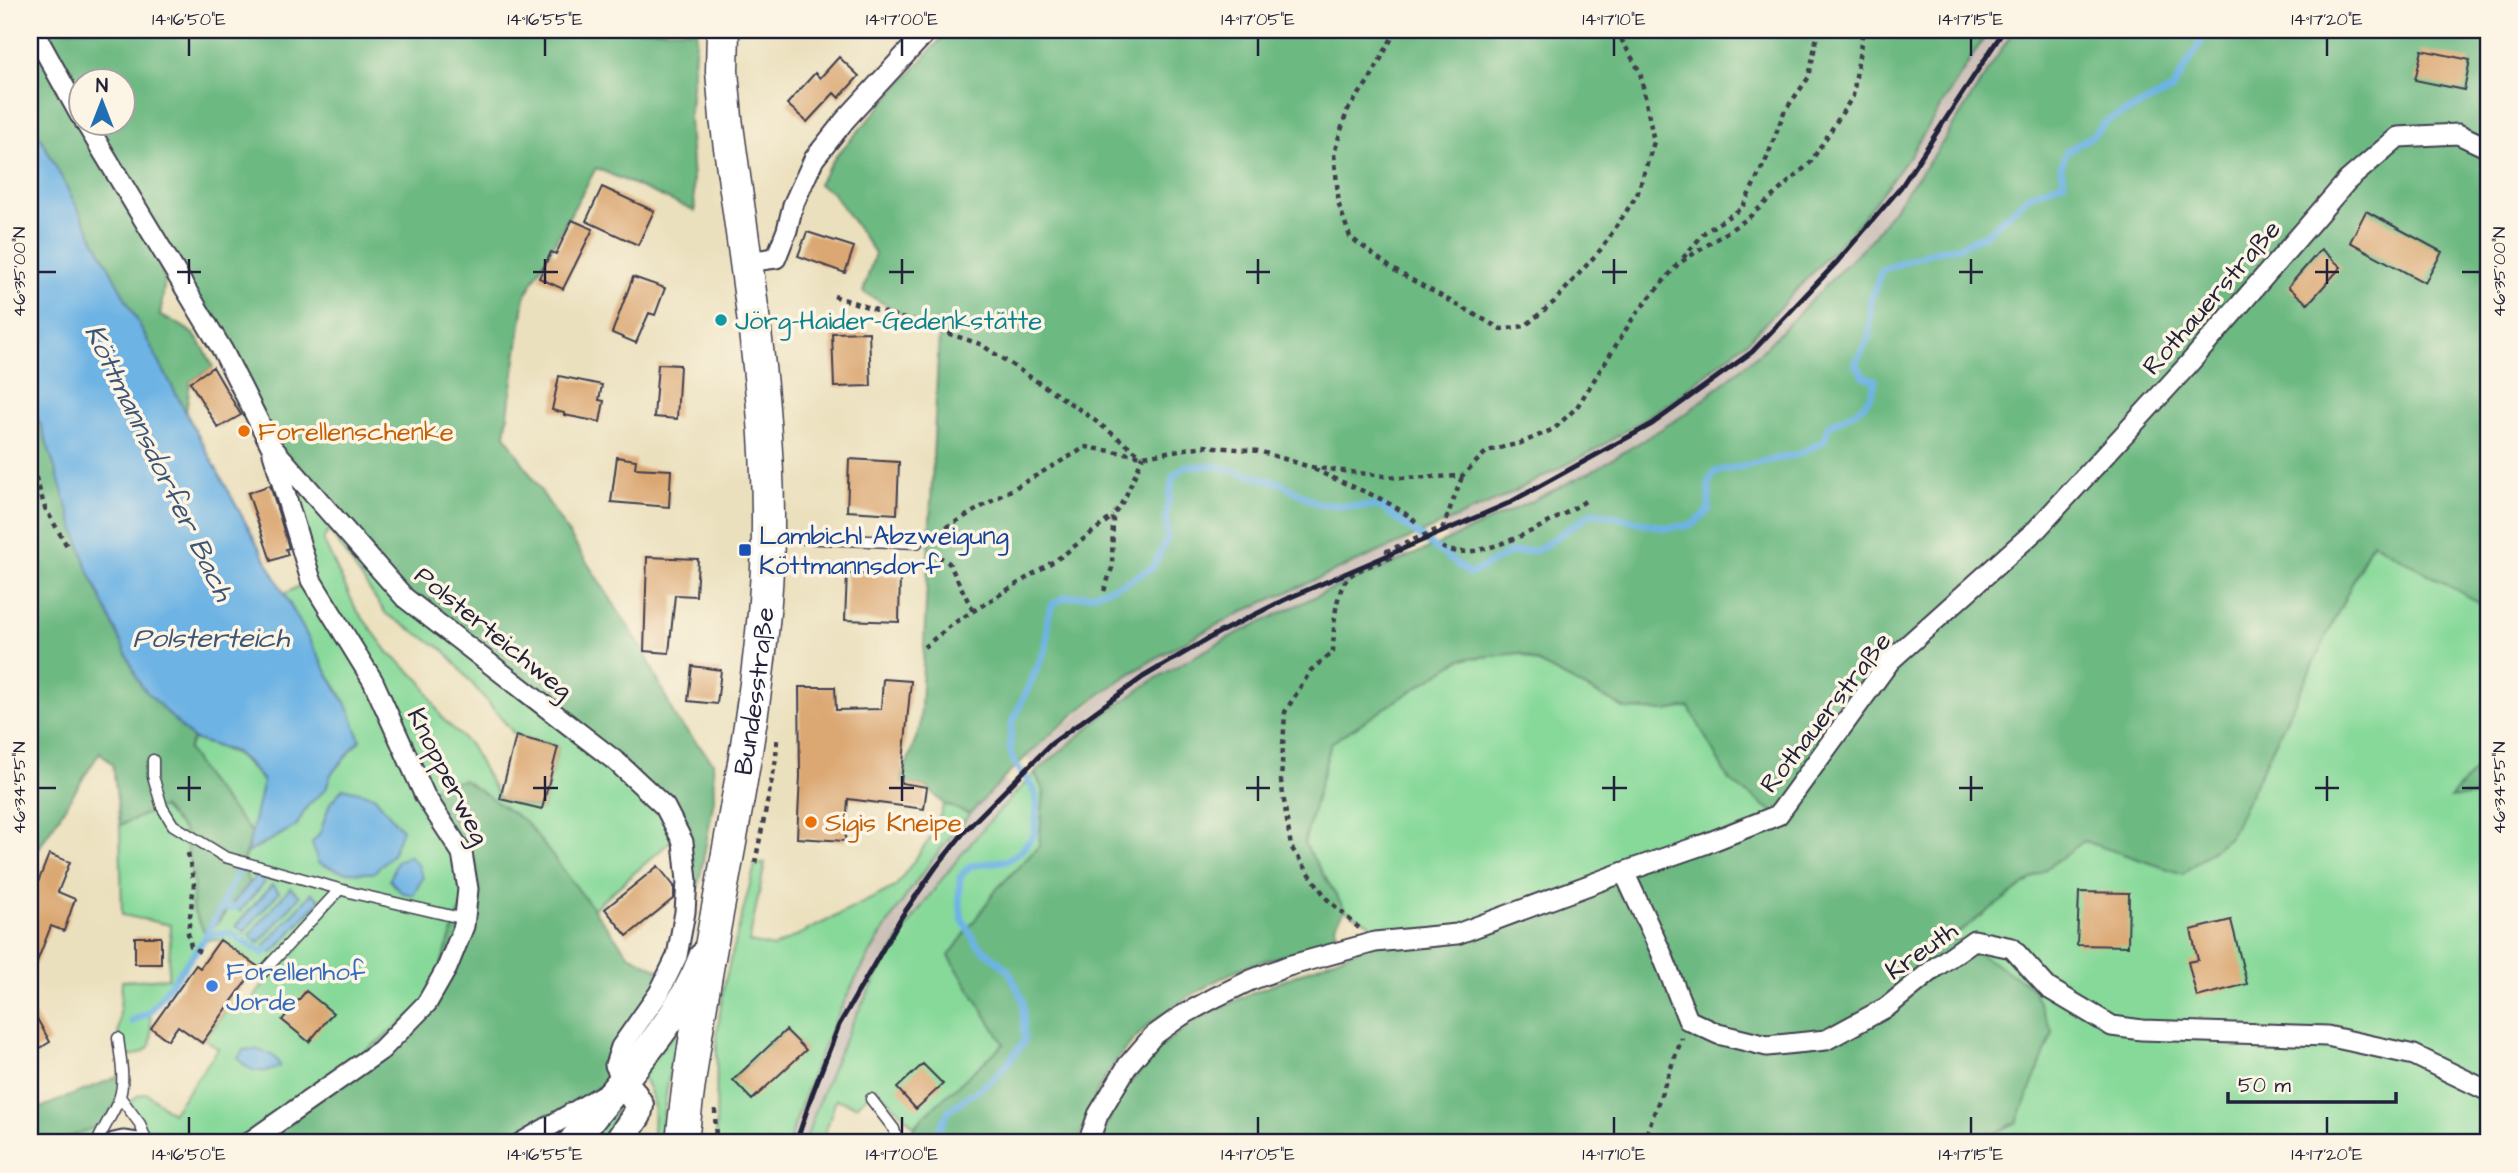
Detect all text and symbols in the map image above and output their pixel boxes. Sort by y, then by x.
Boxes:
text: 14°16'50"E [152,7,226,32]
text: 14°16'55"E [507,7,583,32]
text: 14°17'00"E [866,7,939,32]
text: 14°17'05"E [1221,7,1295,32]
text: 14°17'10"E [1582,7,1646,32]
text: 14°17'15"E [1939,7,2004,32]
text: 14°17'20"E [2291,7,2363,32]
north arrow [66,66,136,136]
text: N [96,73,108,100]
street label: Rothauerstraße [2134,212,2289,383]
text: 46°35'00"N [7,227,32,317]
text: 46°35'00"N [2487,227,2512,317]
place label: Jörg-Haider-Gedenkstätte [735,303,1042,341]
marker: Jörg-Haider-Gedenkstätte [713,312,729,328]
water label: Köttmannsdorfer Bach [75,318,243,608]
place label: Forellenschenke [258,414,454,450]
marker: Forellenschenke [236,423,252,439]
place label: Lambichl Abzweigung Köttmannsdorf [759,518,1009,584]
marker: Lambichl Abzweigung Köttmannsdorf [737,542,753,558]
street label: Polsterteichweg [406,558,580,709]
street label: Bundesstraße [725,605,783,778]
water label: Polsterteich [133,619,290,658]
street label: Rothauerstraße [1752,625,1900,801]
street label: Knopperweg [396,702,498,852]
text: 46°34'55"N [7,742,32,834]
text: 46°34'55"N [2487,742,2512,834]
place label: Sigis Kneipe [825,805,962,843]
marker: Sigis Kneipe [803,814,819,830]
street label: Kreuth [1878,913,1965,989]
place label: Forellenhof Jorde [226,954,366,1020]
marker: Forellenhof Jorde [204,978,220,994]
scale bar [2228,1061,2396,1105]
text: 50 m [2238,1071,2292,1100]
text: 14°16'50"E [152,1142,226,1167]
text: 14°16'55"E [507,1142,583,1167]
text: 14°17'00"E [866,1142,939,1167]
text: 14°17'05"E [1221,1142,1295,1167]
text: 14°17'10"E [1582,1142,1646,1167]
text: 14°17'15"E [1939,1142,2004,1167]
text: 14°17'20"E [2291,1142,2363,1167]

